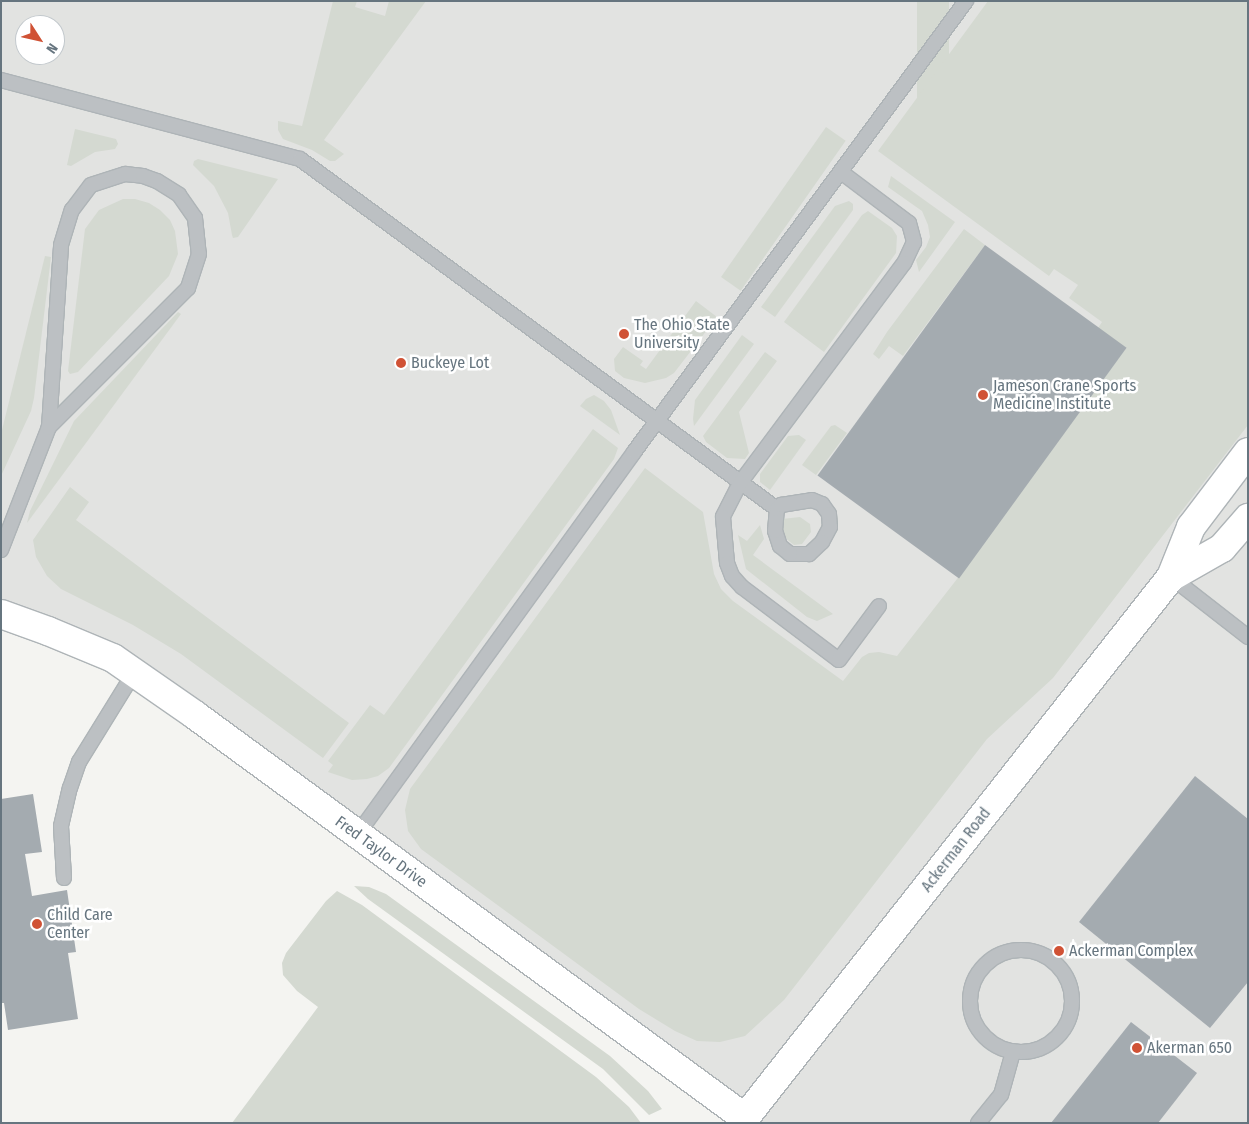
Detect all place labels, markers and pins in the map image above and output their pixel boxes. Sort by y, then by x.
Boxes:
place label: The Ohio State University [634,315,730,353]
marker: The Ohio State University [618,328,630,340]
place label: Buckeye Lot [411,353,489,373]
marker: Buckeye Lot [395,357,407,369]
place label: Jameson Crane Sports Medicine Institute [993,376,1136,414]
marker: Jameson Crane Sports Medicine Institute [977,389,989,401]
place label: Child Care Center [47,905,113,943]
marker: Child Care Center [31,918,43,930]
place label: Ackerman Complex [1069,941,1193,961]
marker: Ackerman Complex [1053,945,1065,957]
place label: Akerman 650 [1147,1038,1232,1058]
marker: Akerman 650 [1131,1042,1143,1054]

